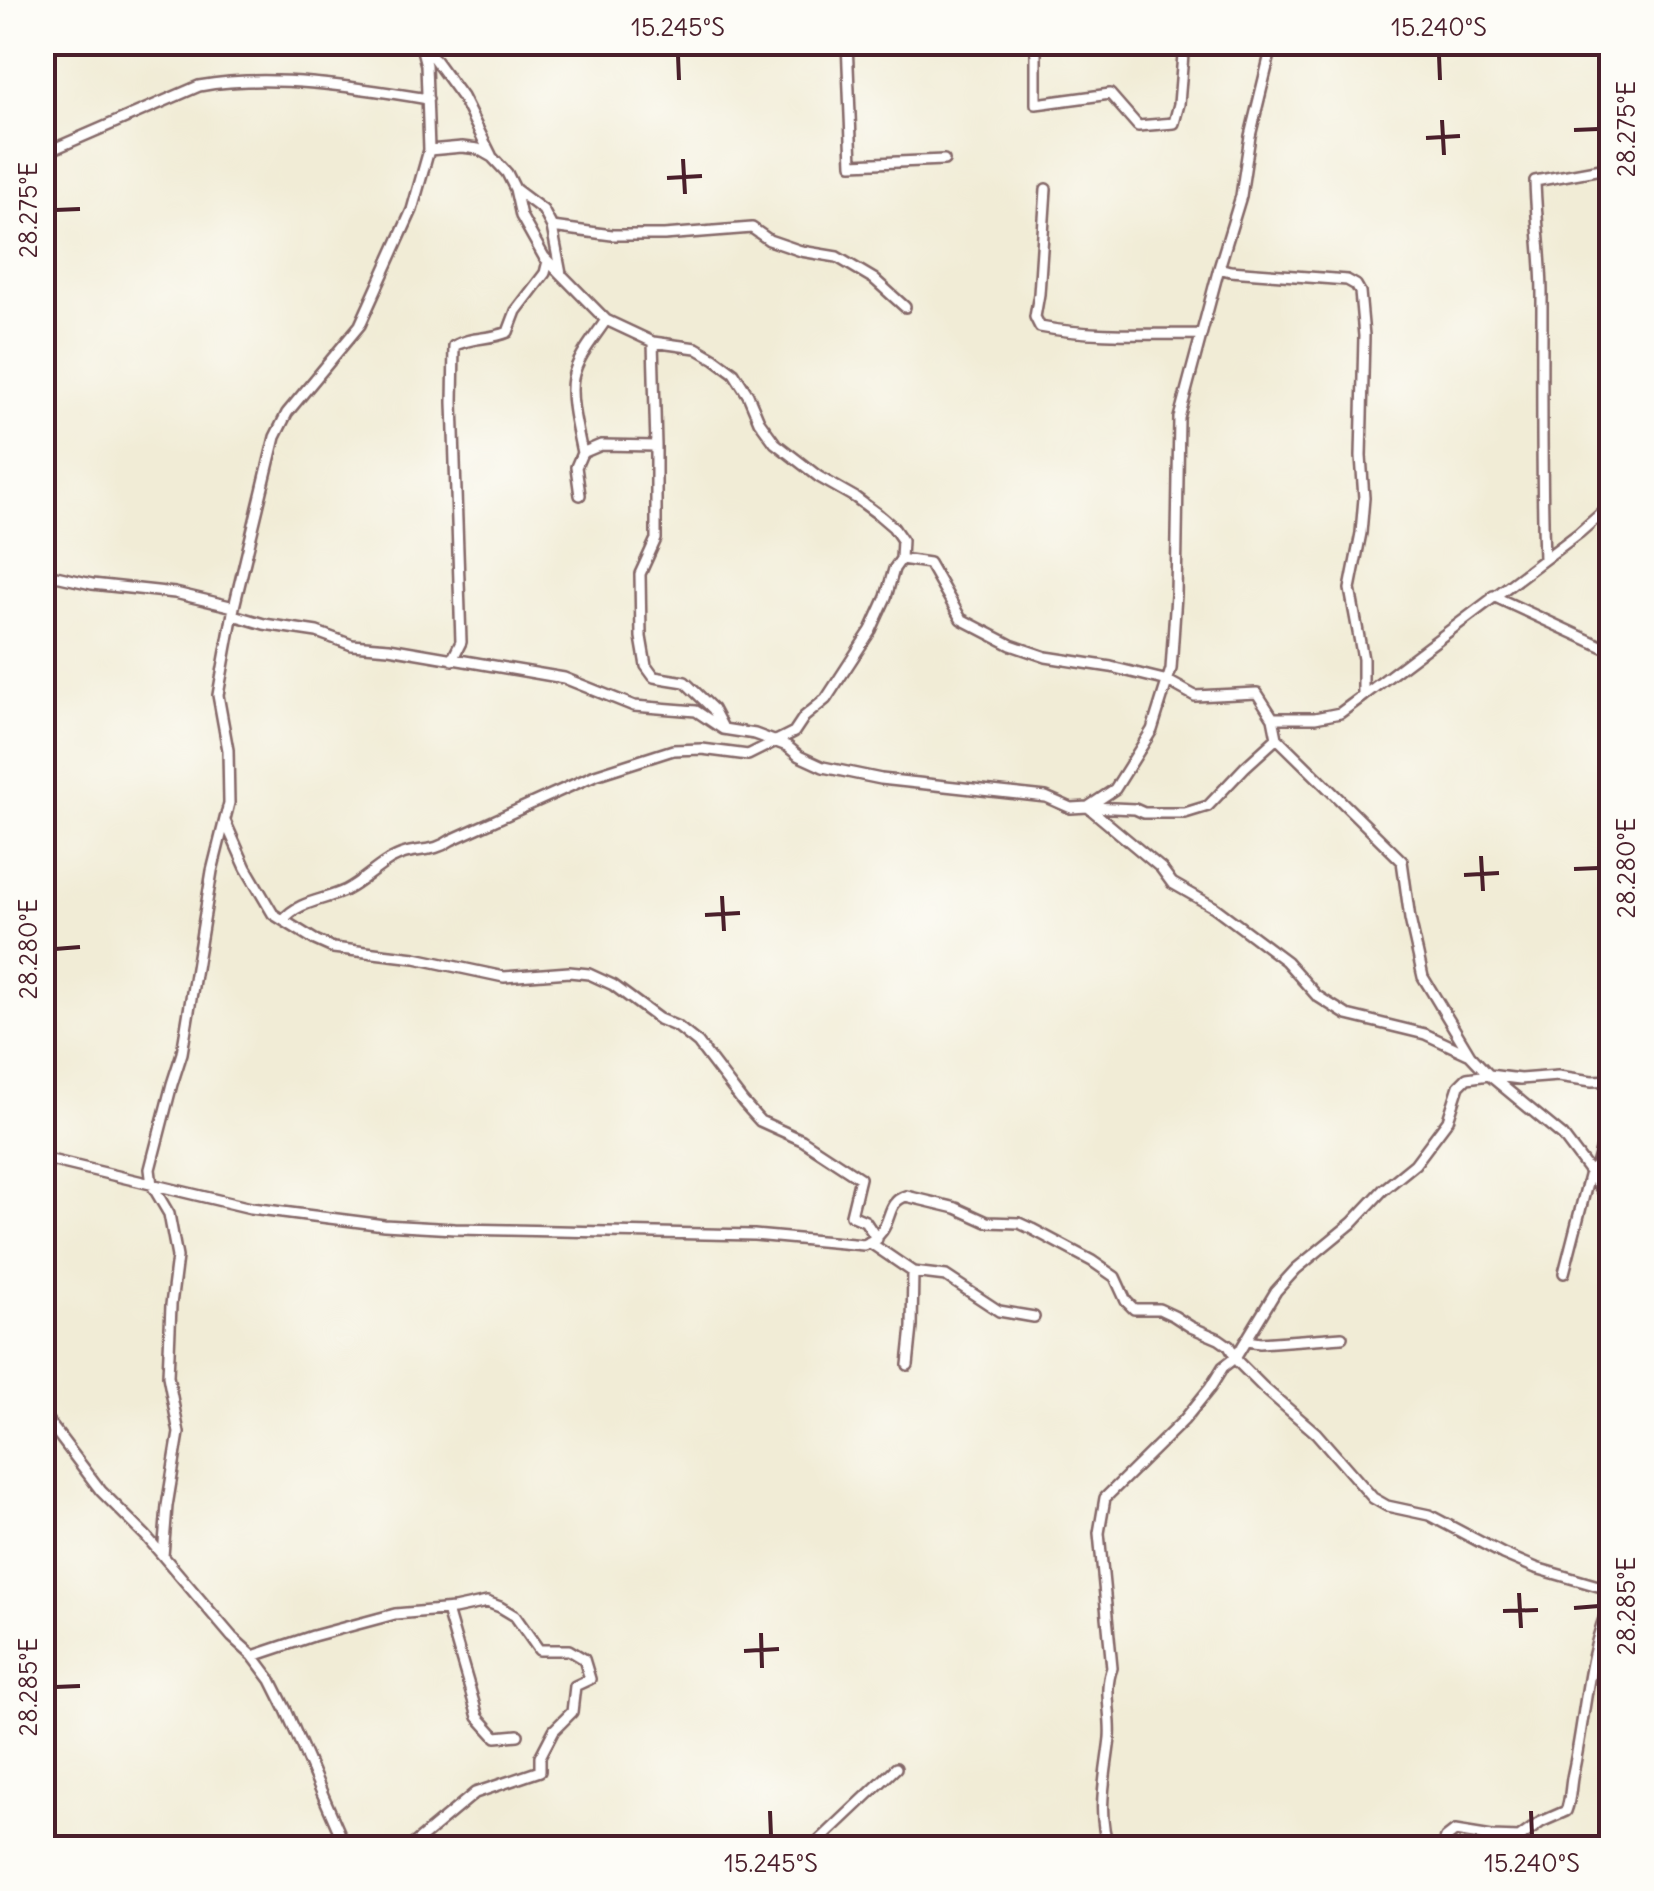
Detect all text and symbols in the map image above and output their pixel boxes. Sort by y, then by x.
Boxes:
text: 15.245°S [631,11,725,43]
text: 15.240°S [1391,11,1487,43]
text: 28.275°E [1610,81,1642,177]
text: 28.275°E [12,162,44,258]
text: 28.280°E [1610,818,1642,918]
text: 28.280°E [12,899,44,999]
text: 28.285°E [1610,1557,1642,1655]
text: 28.285°E [12,1638,44,1736]
text: 15.245°S [724,1847,818,1879]
text: 15.240°S [1484,1847,1580,1879]

